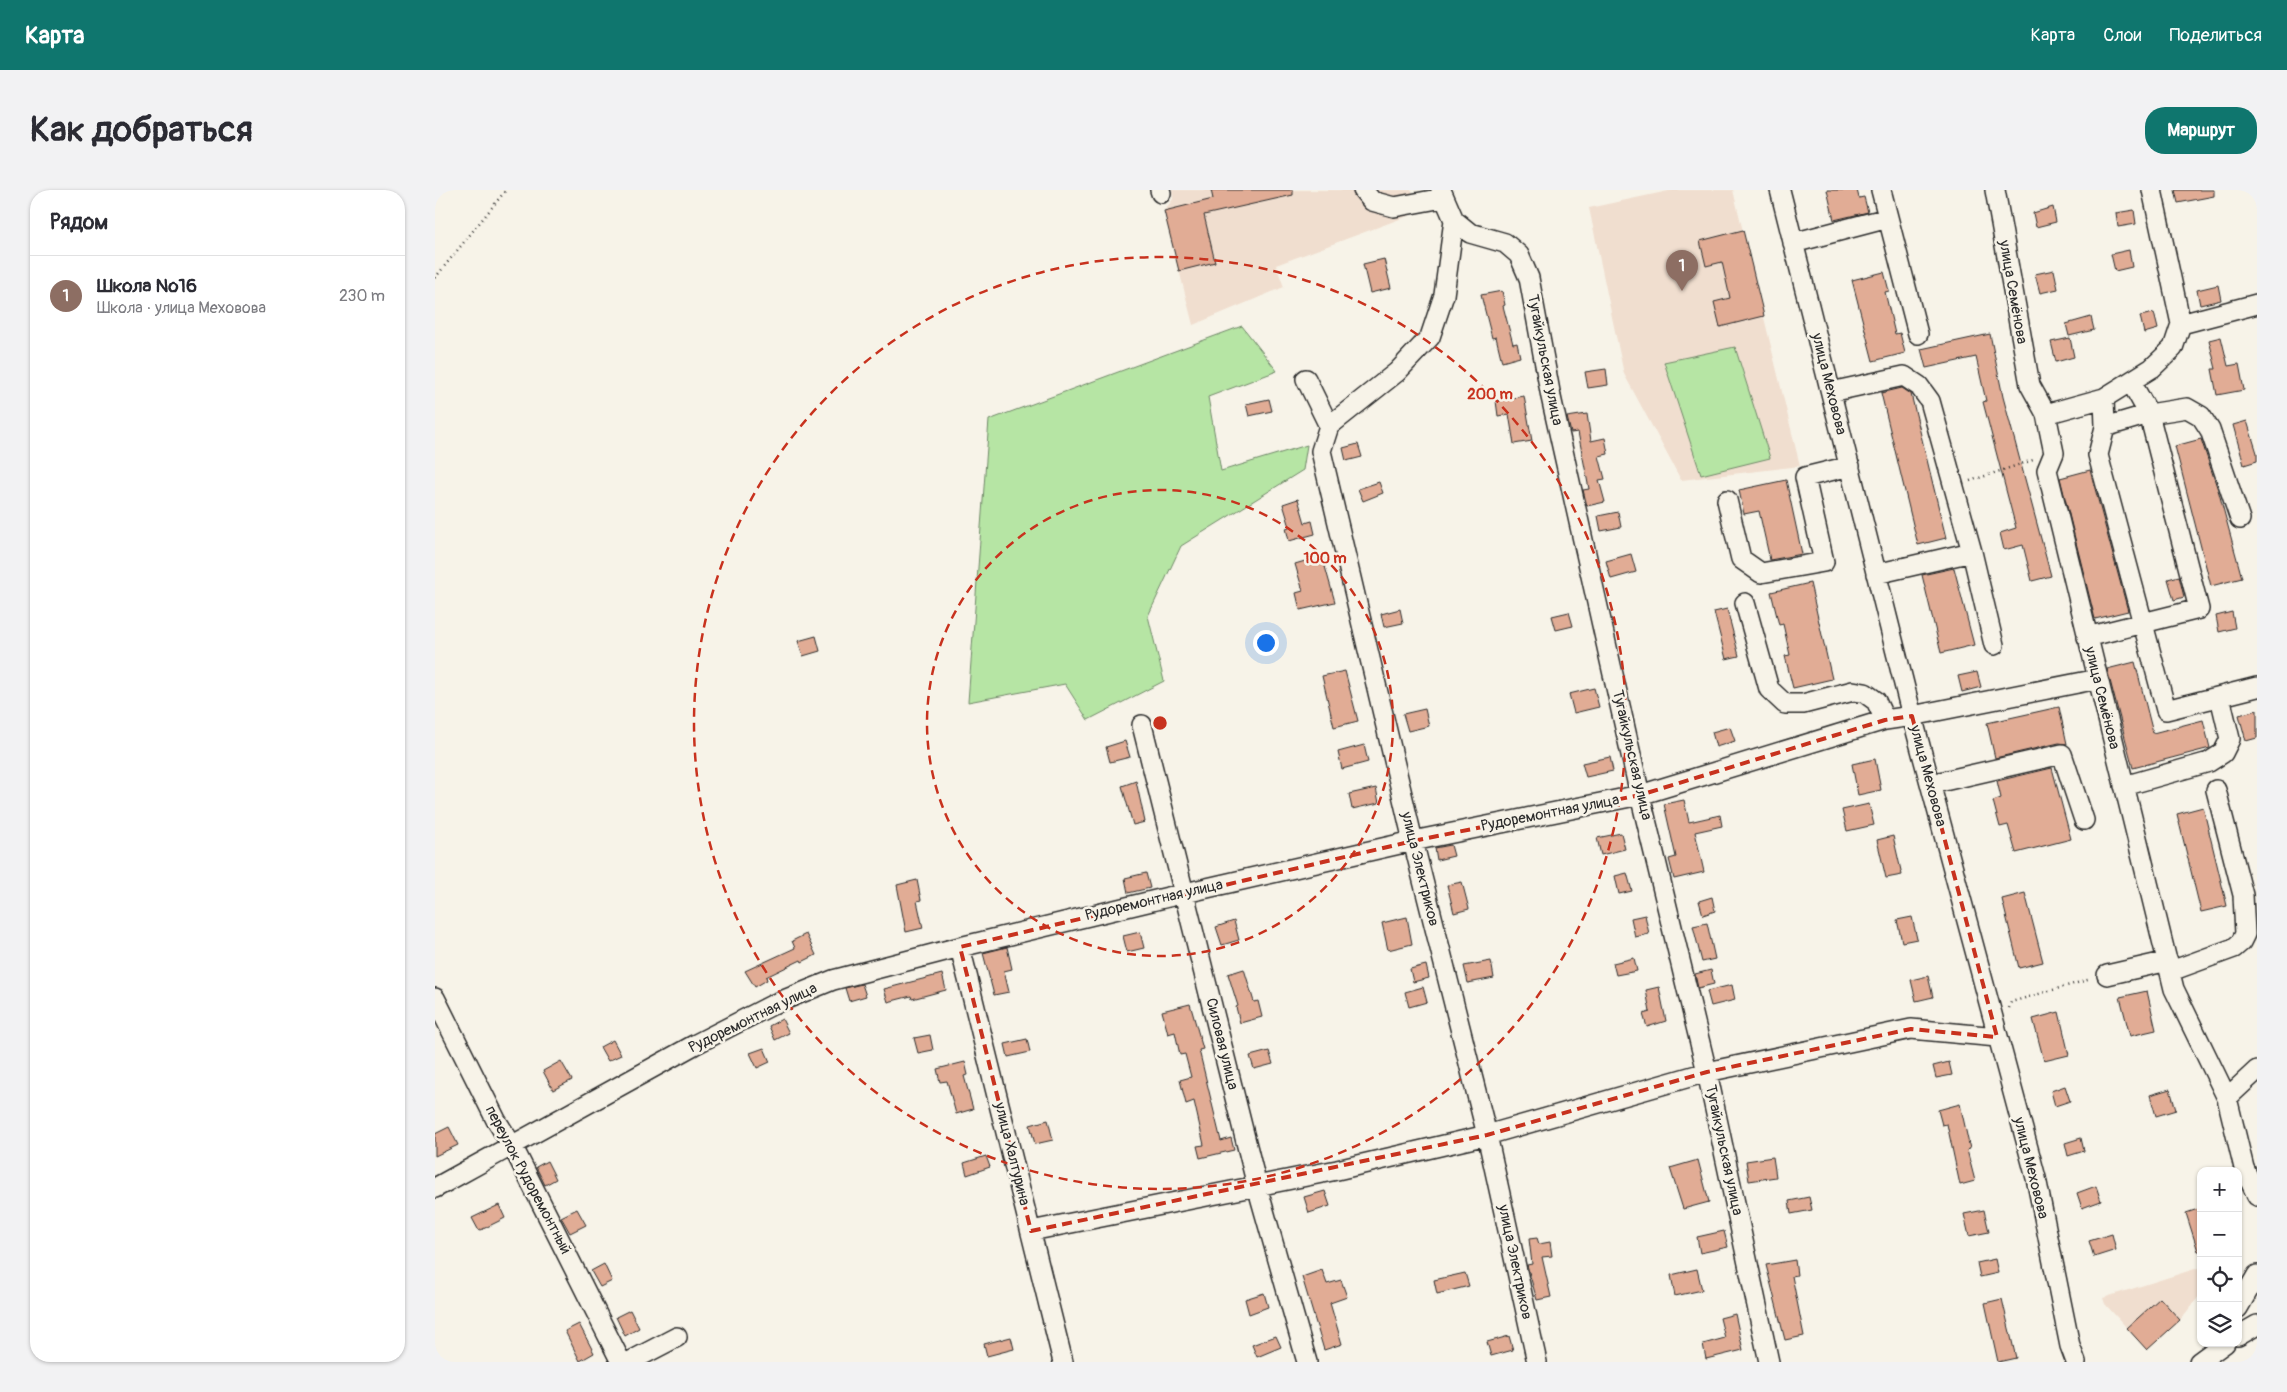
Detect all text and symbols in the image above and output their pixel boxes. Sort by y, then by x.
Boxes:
text: Карта [25,21,84,50]
text: Карта [2031,24,2075,47]
text: Слои [2103,24,2141,47]
text: Поделиться [2169,24,2262,47]
button: Маршрут [2145,107,2257,154]
text: Как добраться [30,108,253,152]
text: Рядом [50,209,108,236]
street label: улица Семёнова [1994,238,2031,345]
pin: 1 [1666,250,1698,291]
text: Школа №16 [97,274,197,298]
text: 1 [63,286,69,306]
text: 230 m [339,286,385,306]
street label: Тугайкульская улица [1523,293,1567,427]
text: Школа · улица Меховова [97,298,266,318]
street label: улица Меховова [1807,330,1851,437]
text: 200 m [1467,385,1513,404]
text: 100 m [1304,549,1346,568]
your location [1253,630,1279,656]
street label: улица Семёнова [2080,644,2124,751]
street label: Тугайкульская улица [1608,688,1656,822]
centre of rings [1151,714,1169,732]
street label: улица Меховова [1905,722,1951,829]
street label: Рудоремонтная улица [1479,790,1621,836]
street label: улица Электриков [1396,809,1443,928]
street label: Рудоремонтная улица [1083,875,1225,925]
street label: Рудоремонтная улица [686,979,820,1057]
street label: Силовая улица [1201,996,1243,1092]
street label: Тугайкульская улица [1701,1083,1747,1217]
street label: улица Халтурина [990,1099,1034,1208]
street label: переулок Рудоремонтный [481,1102,575,1258]
street label: улица Меховова [2009,1114,2053,1221]
map controls [2197,1167,2242,1347]
button: + [2197,1167,2242,1212]
street label: улица Электриков [1493,1202,1536,1321]
button: − [2197,1212,2242,1257]
button: locate [2197,1257,2242,1302]
button: layers [2197,1302,2242,1347]

